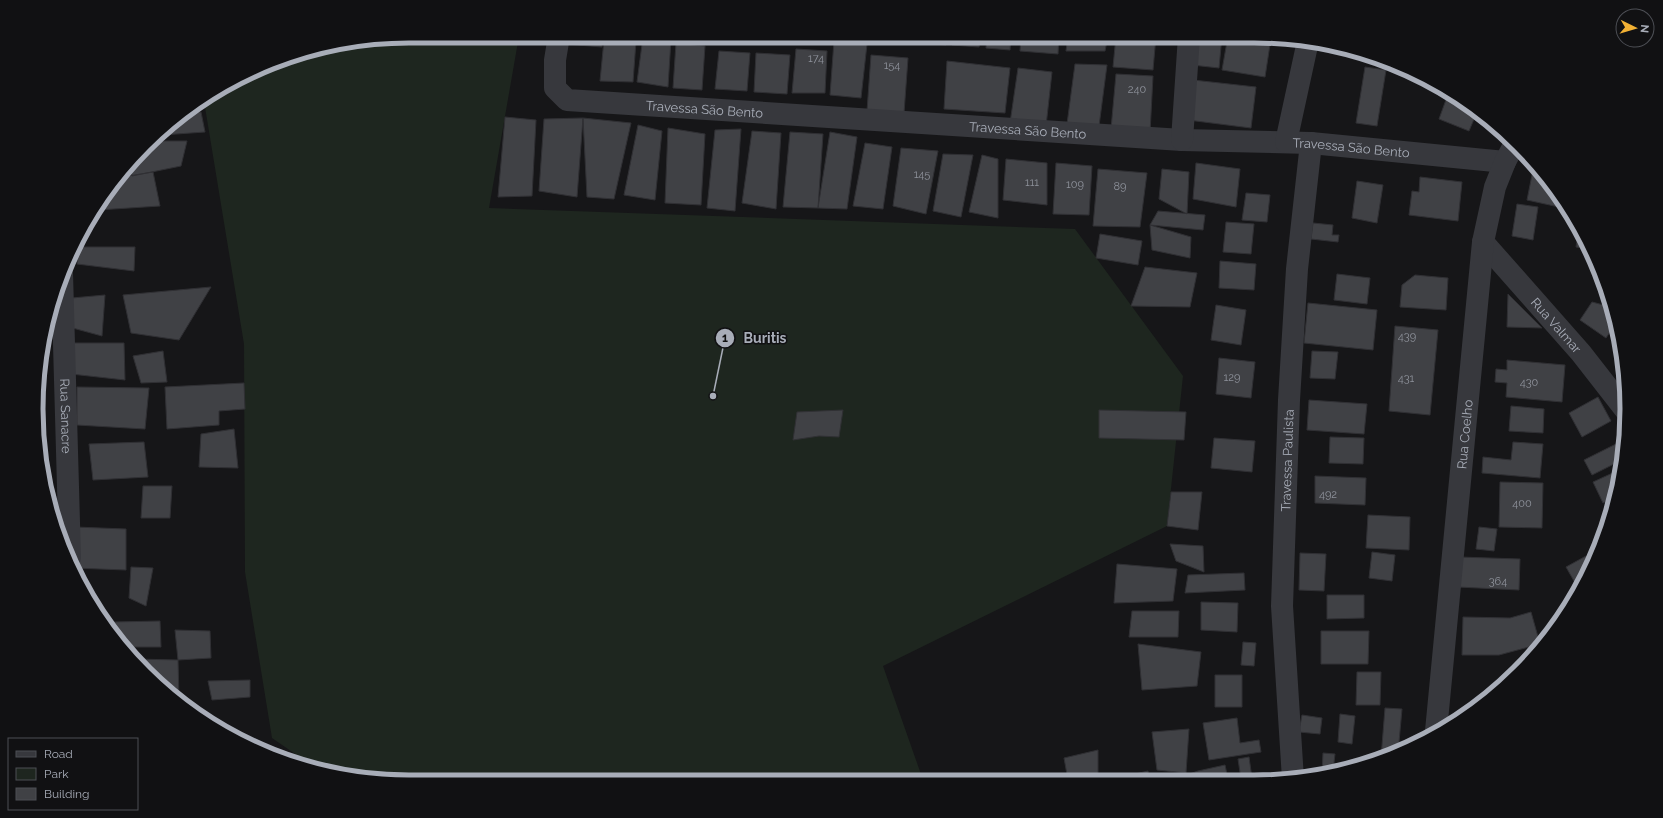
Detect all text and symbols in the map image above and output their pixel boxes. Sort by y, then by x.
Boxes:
north arrow [1615,8,1655,48]
text: N [1638,24,1651,34]
house number: 174 [808,52,824,65]
house number: 154 [884,59,900,72]
house number: 240 [1128,83,1146,96]
street label: Travessa São Bento [645,98,764,121]
street label: Travessa São Bento [969,119,1087,142]
street label: Travessa São Bento [1292,136,1411,161]
house number: 145 [914,168,930,181]
house number: 111 [1025,176,1039,189]
house number: 109 [1066,178,1084,191]
house number: 89 [1114,180,1126,193]
street label: Rua Valmar [1528,295,1585,357]
callout: Buritis [715,325,794,351]
text: Buritis [744,330,787,346]
house number: 439 [1398,330,1416,343]
text: 1 [722,331,728,345]
house number: 129 [1224,371,1240,384]
house number: 431 [1398,372,1415,385]
house number: 430 [1520,376,1539,389]
street label: Rua Sanacre [57,378,74,454]
street label: Rua Coelho [1454,399,1476,470]
street label: Travessa Paulista [1278,409,1297,512]
house number: 492 [1319,488,1337,501]
house number: 400 [1512,497,1532,510]
house number: 364 [1489,575,1507,588]
legend [8,738,138,810]
text: Road [44,747,73,761]
text: Park [44,767,69,781]
text: Building [44,787,90,801]

